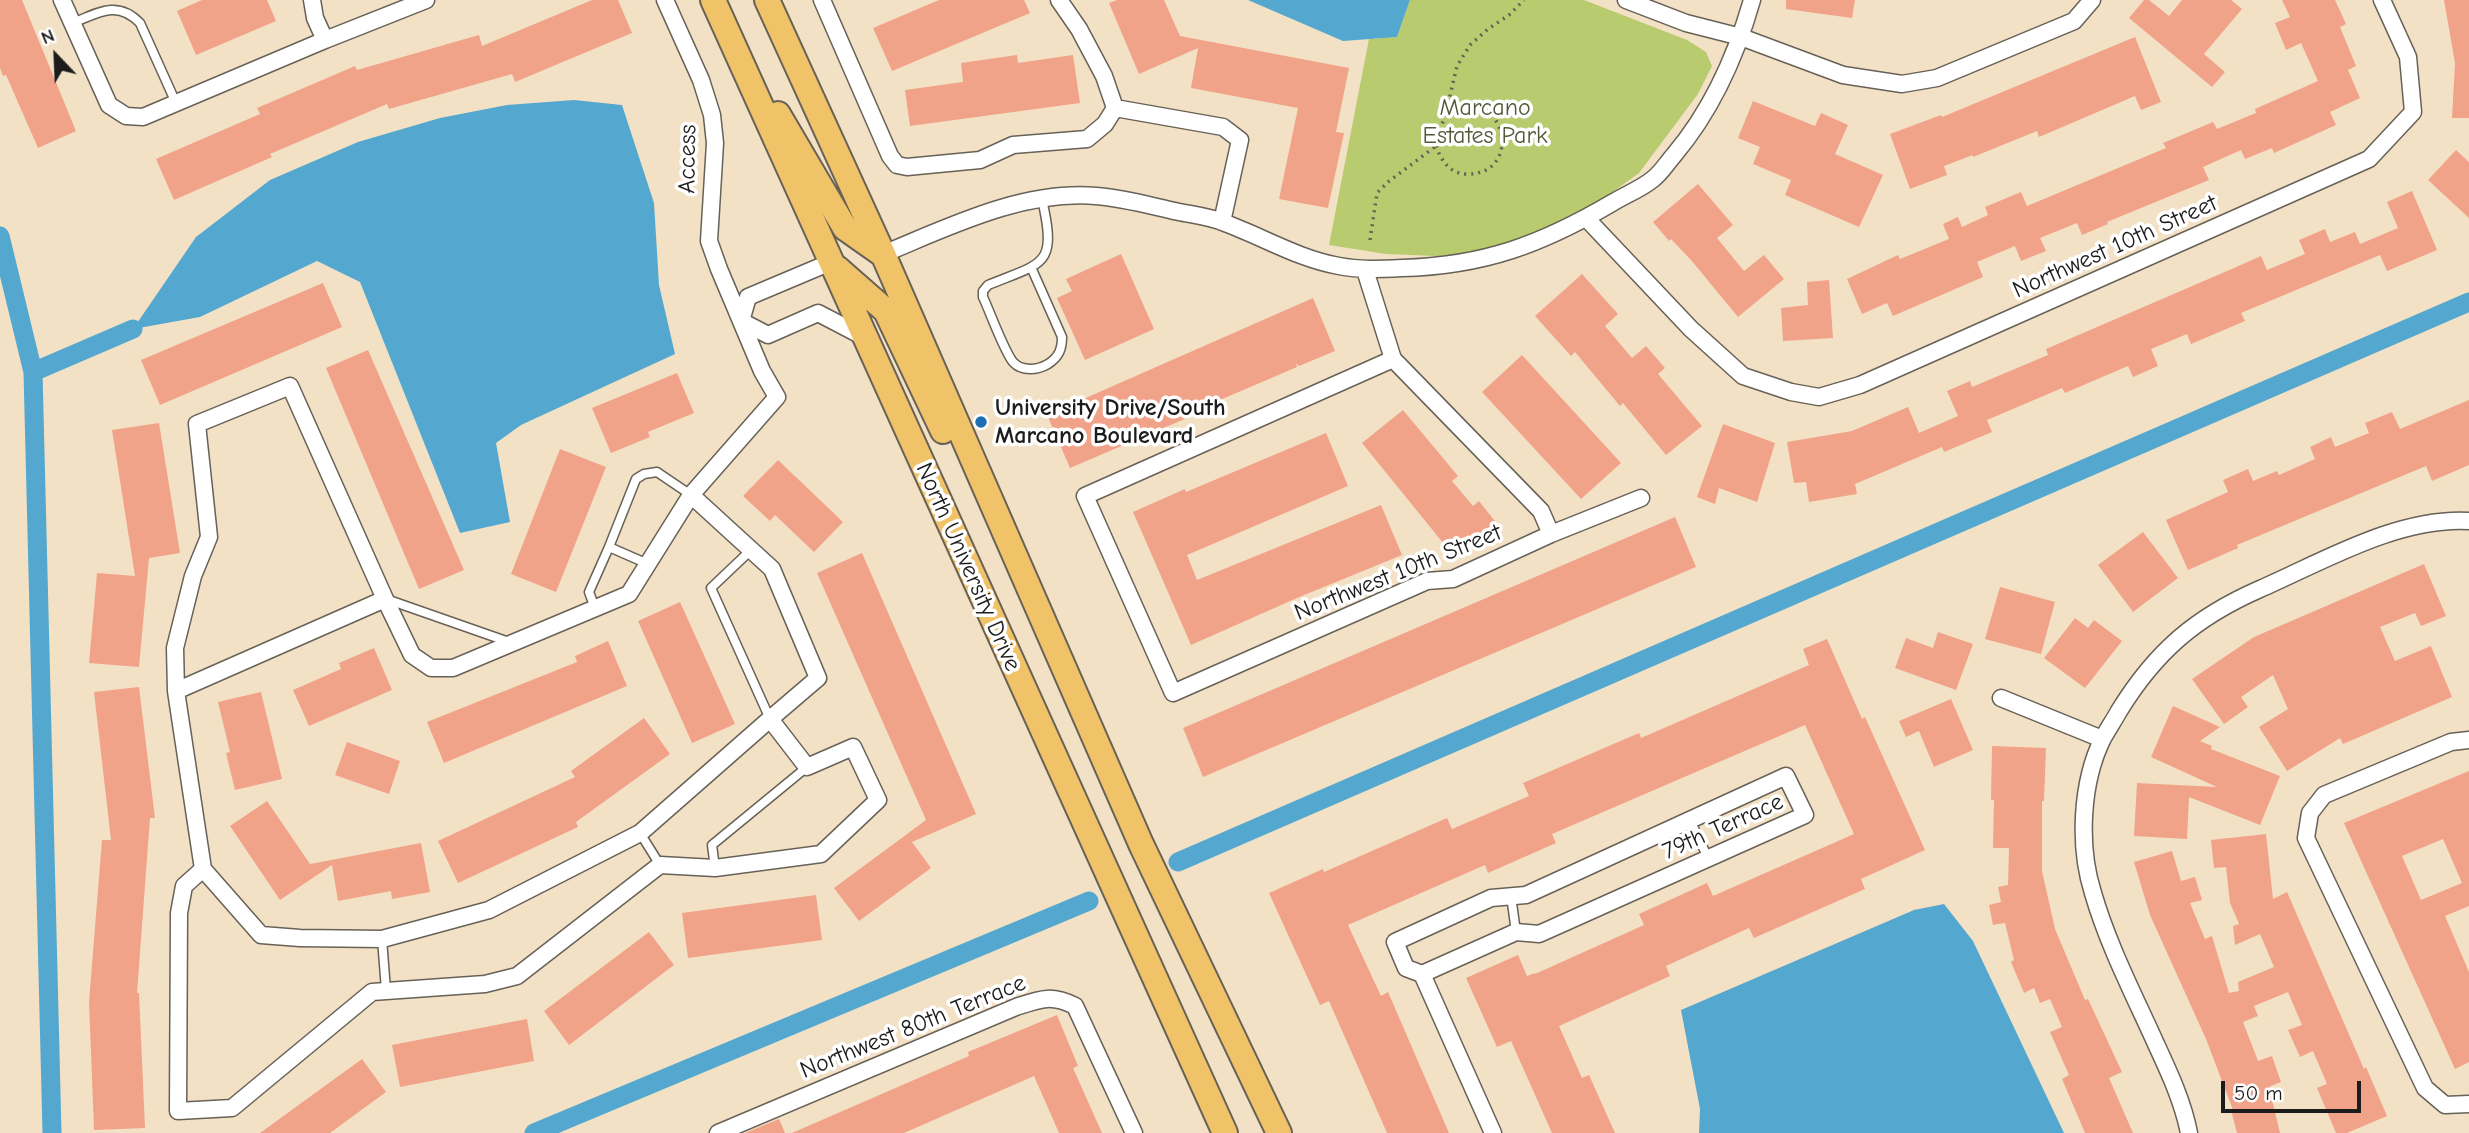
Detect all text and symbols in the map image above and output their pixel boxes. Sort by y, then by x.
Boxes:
north arrow [21,21,91,91]
text: N [38,24,58,49]
park label: Marcano Estates Park [1422,94,1548,150]
street label: Access [673,124,703,194]
street label: Northwest 10th Street [2008,189,2222,305]
place label: University Drive/South Marcano Boulevard [995,394,1226,450]
marker: University Drive/South Marcano Boulevard [973,414,989,430]
street label: North University Drive [909,458,1027,676]
street label: Northwest 10th Street [1290,518,1506,628]
street label: 79th Terrace [1658,788,1788,866]
street label: Northwest 80th Terrace [796,969,1030,1085]
scale bar [2224,1066,2364,1110]
text: 50 m [2234,1081,2283,1105]

